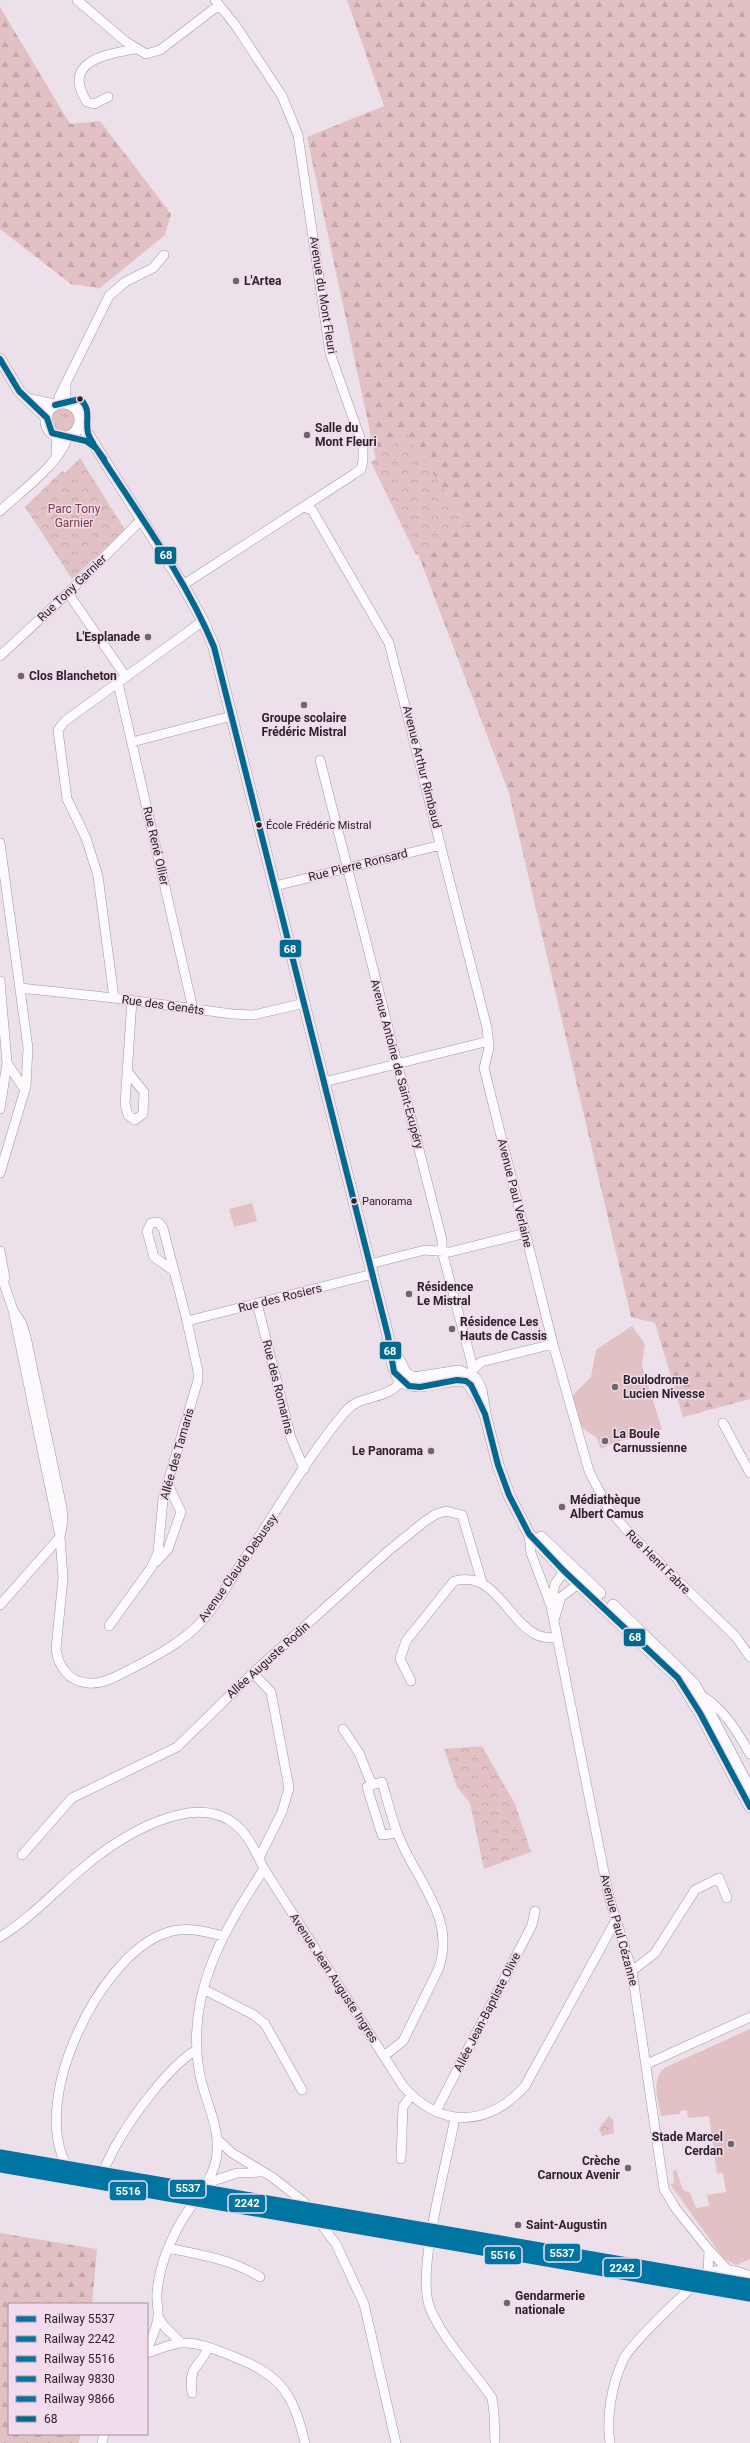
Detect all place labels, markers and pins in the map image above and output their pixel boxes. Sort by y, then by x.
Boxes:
place label: L'Artea [244,274,282,288]
marker: L'Artea [231,276,241,286]
unlabelled marker [75,394,85,404]
place label: Salle du Mont Fleuri [315,421,377,449]
marker: Salle du Mont Fleuri [302,430,312,440]
place label: L'Esplanade [76,630,141,644]
marker: L'Esplanade [143,632,153,642]
place label: Clos Blancheton [29,669,117,683]
marker: Clos Blancheton [16,671,26,681]
marker: Groupe scolaire Frédéric Mistral [299,700,309,710]
place label: Groupe scolaire Frédéric Mistral [262,711,347,739]
place label: École Frédéric Mistral [266,819,371,832]
marker: École Frédéric Mistral [254,820,264,830]
place label: Panorama [362,1195,412,1208]
marker: Panorama [349,1196,359,1206]
place label: Résidence Le Mistral [417,1280,474,1308]
marker: Résidence Le Mistral [404,1289,414,1299]
place label: Résidence Les Hauts de Cassis [460,1315,547,1343]
marker: Résidence Les Hauts de Cassis [447,1324,457,1334]
place label: Boulodrome Lucien Nivesse [623,1373,705,1401]
marker: Boulodrome Lucien Nivesse [610,1382,620,1392]
place label: La Boule Carnussienne [613,1427,688,1455]
marker: La Boule Carnussienne [600,1436,610,1446]
place label: Le Panorama [352,1444,424,1458]
marker: Le Panorama [426,1446,436,1456]
place label: Médiathèque Albert Camus [570,1493,644,1521]
marker: Médiathèque Albert Camus [557,1502,567,1512]
place label: Stade Marcel Cerdan [652,2130,723,2158]
marker: Stade Marcel Cerdan [726,2139,736,2149]
place label: Crèche Carnoux Avenir [537,2154,621,2182]
marker: Crèche Carnoux Avenir [623,2163,633,2173]
place label: Saint-Augustin [526,2218,607,2232]
marker: Saint-Augustin [513,2220,523,2230]
place label: Gendarmerie nationale [515,2289,585,2317]
marker: Gendarmerie nationale [502,2298,512,2308]

